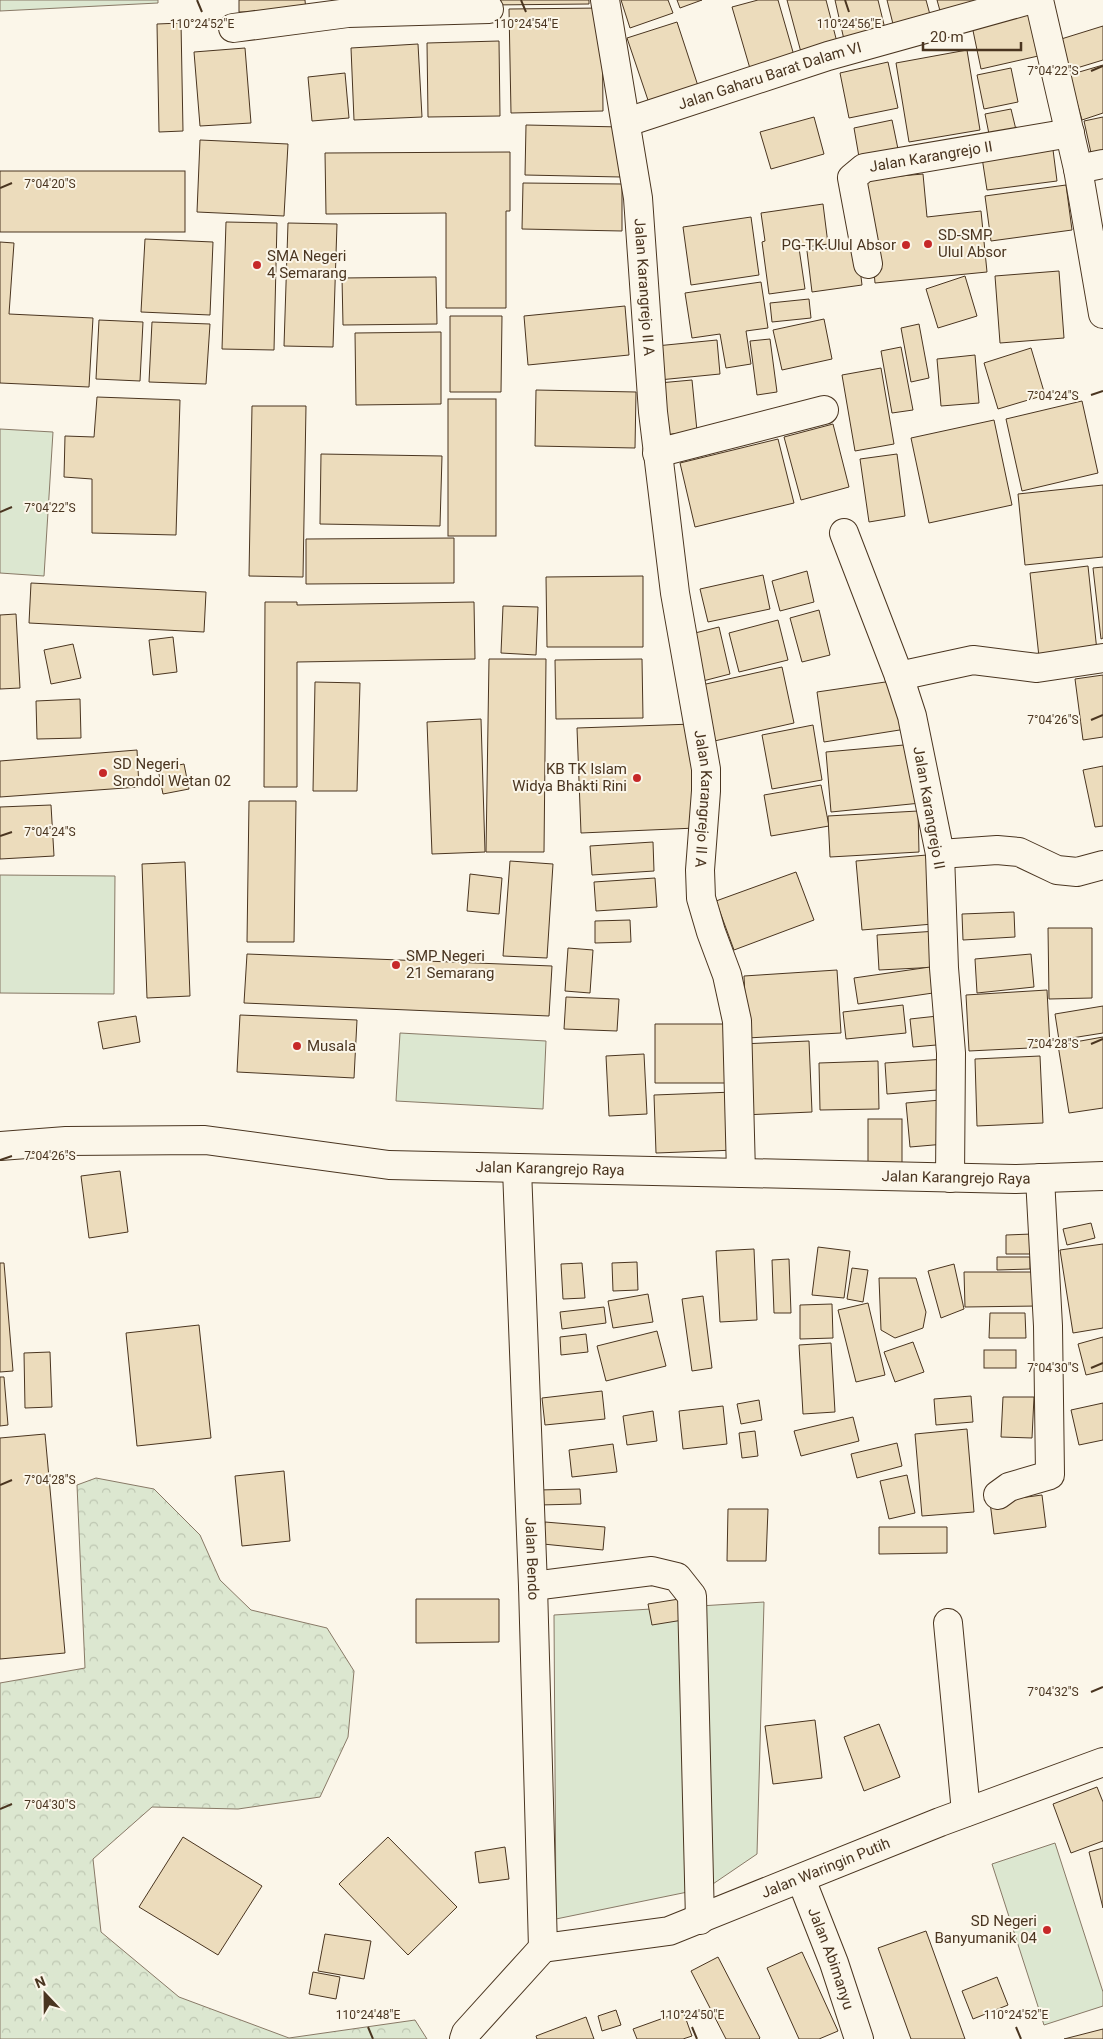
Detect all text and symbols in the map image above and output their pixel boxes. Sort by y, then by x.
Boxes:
text: 110°24'52"E [170,17,234,31]
text: 110°24'54"E [494,17,558,31]
text: 110°24'56"E [817,17,881,31]
scale bar [923,20,1020,52]
text: 20 m [930,28,964,46]
street label: Jalan Gaharu Barat Dalam VI [676,38,863,114]
text: 7°04'22"S [1027,64,1079,78]
street label: Jalan Karangrejo II [868,137,994,176]
text: 7°04'20"S [24,177,76,191]
street label: Jalan Karangrejo II A [630,218,658,357]
place label: SD-SMP Ulul Absor [938,226,1007,261]
place label: PG-TK Ulul Absor [781,236,896,254]
marker: SD-SMP Ulul Absor [922,238,934,250]
marker: PG-TK Ulul Absor [900,239,912,251]
place label: SMA Negeri 4 Semarang [267,247,347,282]
marker: SMA Negeri 4 Semarang [251,259,263,271]
text: 7°04'24"S [1027,389,1079,403]
text: 7°04'22"S [24,501,76,515]
text: 7°04'26"S [1027,713,1079,727]
street label: Jalan Karangrejo II A [690,729,715,868]
street label: Jalan Karangrejo II [909,745,949,871]
place label: SD Negeri Srondol Wetan 02 [113,755,231,790]
place label: KB TK Islam Widya Bhakti Rini [512,760,627,795]
marker: SD Negeri Srondol Wetan 02 [97,767,109,779]
marker: KB TK Islam Widya Bhakti Rini [631,772,643,784]
text: 7°04'24"S [24,825,76,839]
place label: SMP Negeri 21 Semarang [406,947,494,982]
marker: SMP Negeri 21 Semarang [390,959,402,971]
place label: Musala [307,1037,356,1055]
text: 7°04'28"S [1027,1037,1079,1051]
marker: Musala [291,1040,303,1052]
text: 7°04'26"S [24,1149,76,1163]
street label: Jalan Karangrejo Raya [475,1158,625,1179]
street label: Jalan Karangrejo Raya [881,1167,1031,1188]
text: 7°04'30"S [1027,1361,1079,1375]
text: 7°04'28"S [24,1473,76,1487]
street label: Jalan Bendo [521,1517,542,1600]
text: 7°04'32"S [1027,1685,1079,1699]
text: 7°04'30"S [24,1798,76,1812]
street label: Jalan Waringin Putih [759,1834,893,1902]
street label: Jalan Abimanyu [804,1905,858,2012]
place label: SD Negeri Banyumanik 04 [934,1912,1038,1947]
marker: SD Negeri Banyumanik 04 [1041,1924,1053,1936]
north arrow [20,1969,70,2019]
text: N [33,1973,48,1991]
text: 110°24'48"E [336,2008,400,2022]
text: 110°24'50"E [660,2008,724,2022]
text: 110°24'52"E [984,2008,1048,2022]

